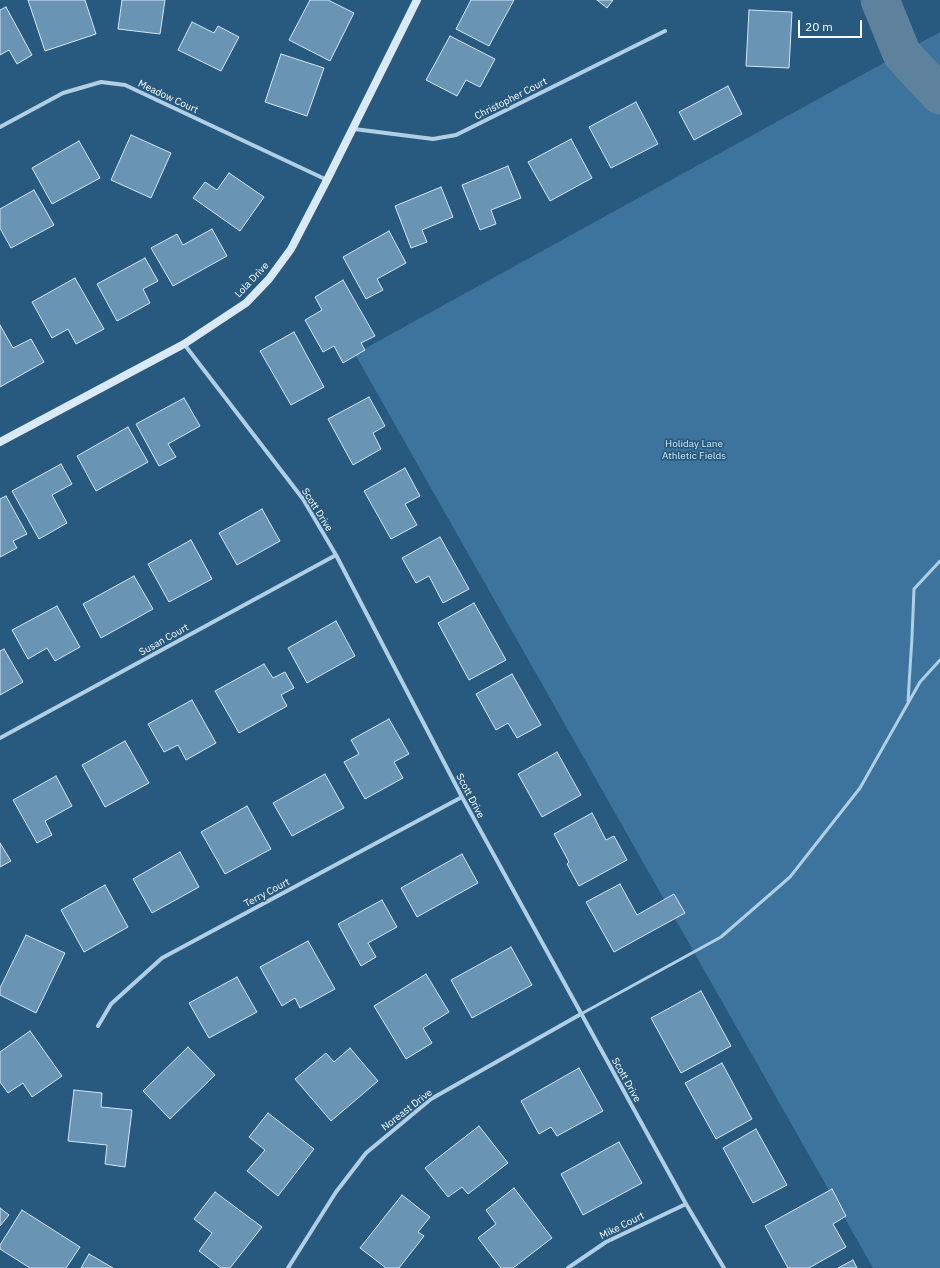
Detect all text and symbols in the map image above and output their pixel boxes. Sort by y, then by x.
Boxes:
scale bar [800,12,864,38]
text: 20 m [805,19,833,34]
street label: Christopher Court [473,76,549,122]
street label: Meadow Court [136,78,200,116]
street label: Lola Drive [233,260,271,300]
park label: Holiday Lane Athletic Fields [662,438,726,462]
street label: Scott Drive [299,486,335,534]
street label: Susan Court [137,622,191,658]
street label: Scott Drive [453,772,487,820]
street label: Terry Court [242,876,292,910]
street label: Scott Drive [609,1056,643,1104]
street label: Noreast Drive [379,1086,435,1134]
street label: Mike Court [598,1210,646,1242]

